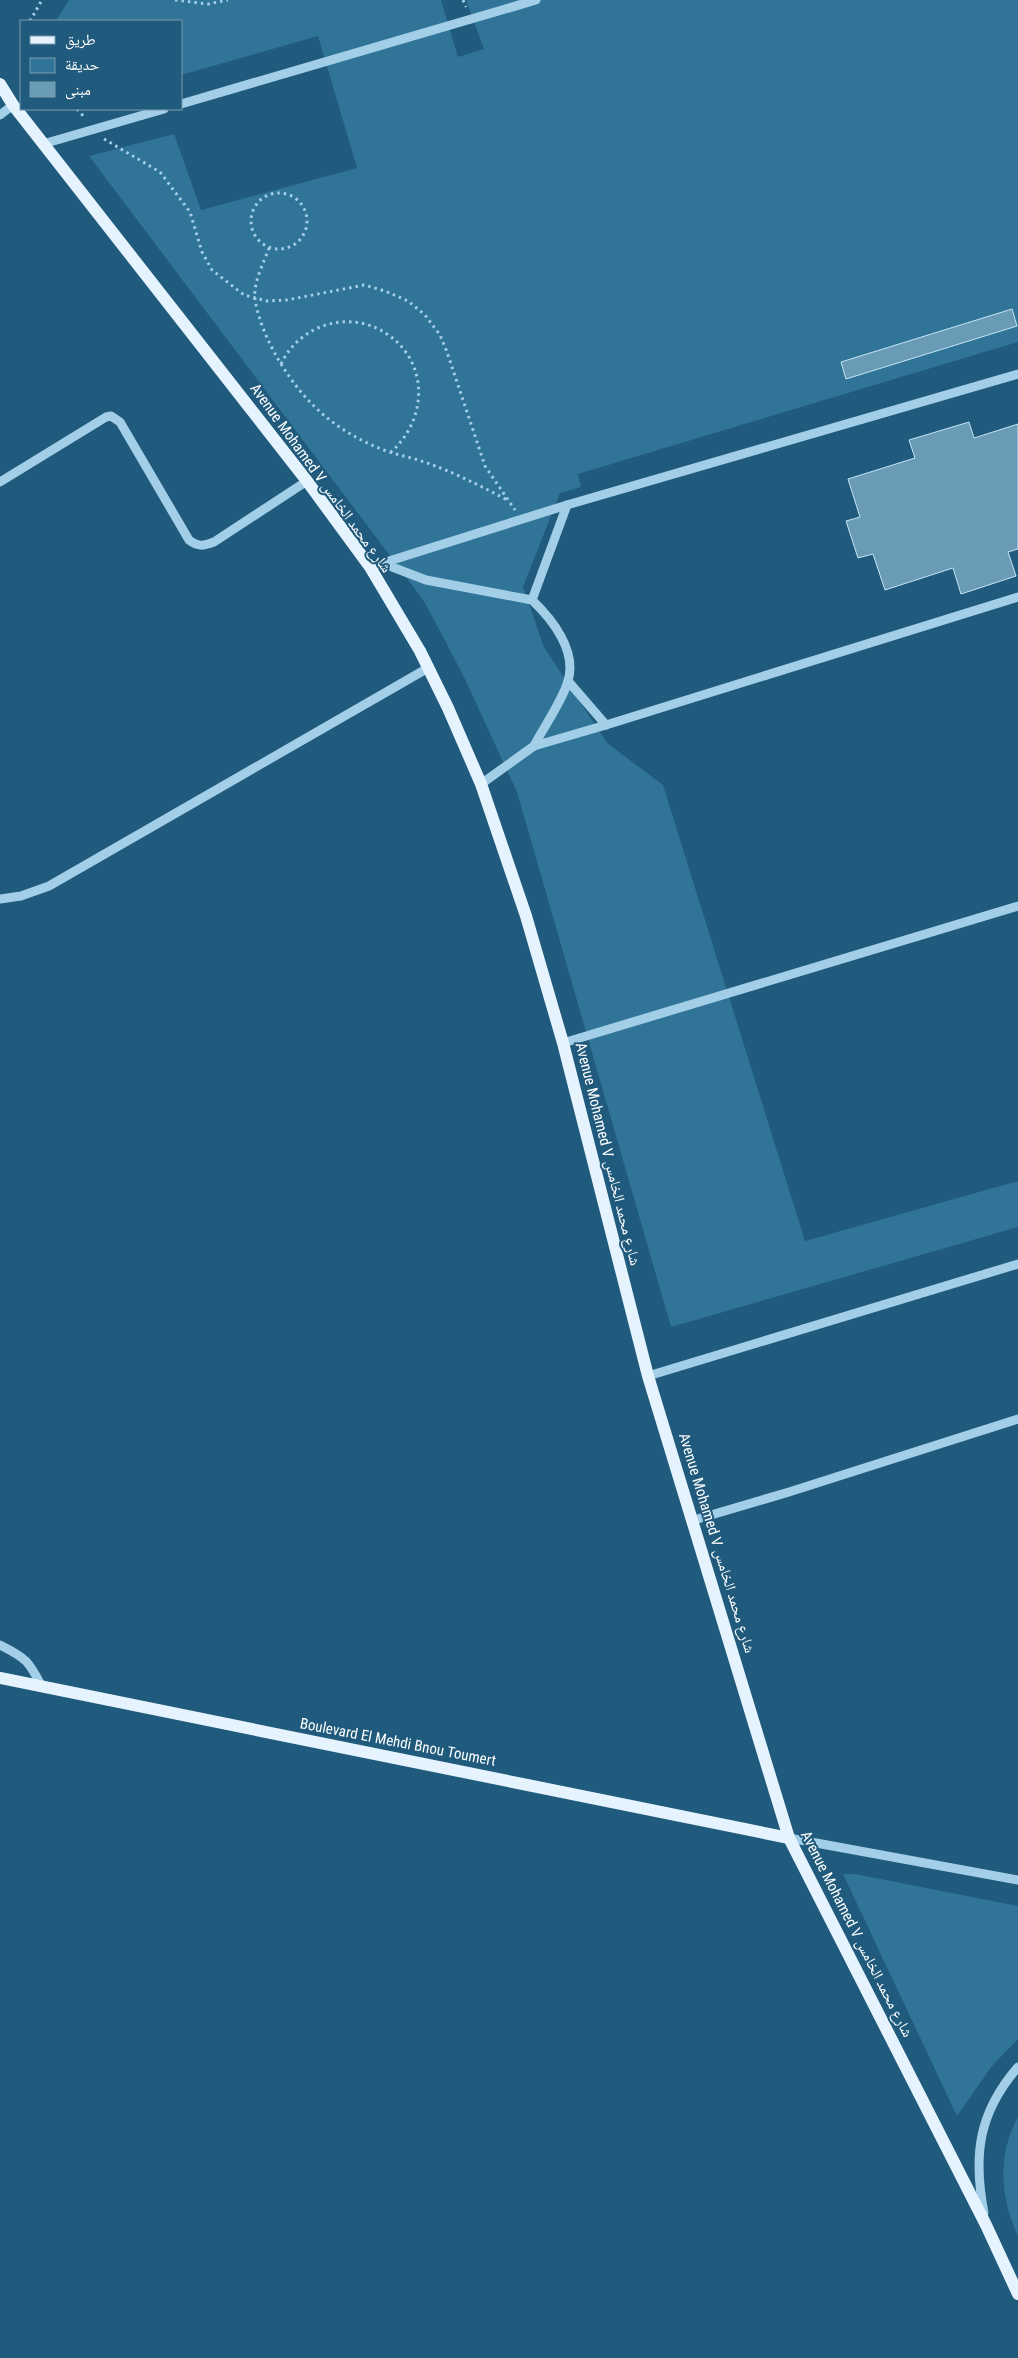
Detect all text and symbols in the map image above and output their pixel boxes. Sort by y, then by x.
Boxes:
legend [20,20,182,110]
text: طريق [65,31,96,50]
text: حديقة [65,56,100,74]
text: مبنى [65,81,91,100]
street label: Avenue Mohamed V شارع محمد الخامس [246,380,396,577]
street label: Avenue Mohamed V شارع محمد الخامس [571,1041,644,1268]
street label: Avenue Mohamed V شارع محمد الخامس [674,1431,759,1656]
street label: Boulevard El Mehdi Bnou Toumert [298,1714,498,1770]
street label: Avenue Mohamed V شارع محمد الخامس [796,1828,917,2041]

